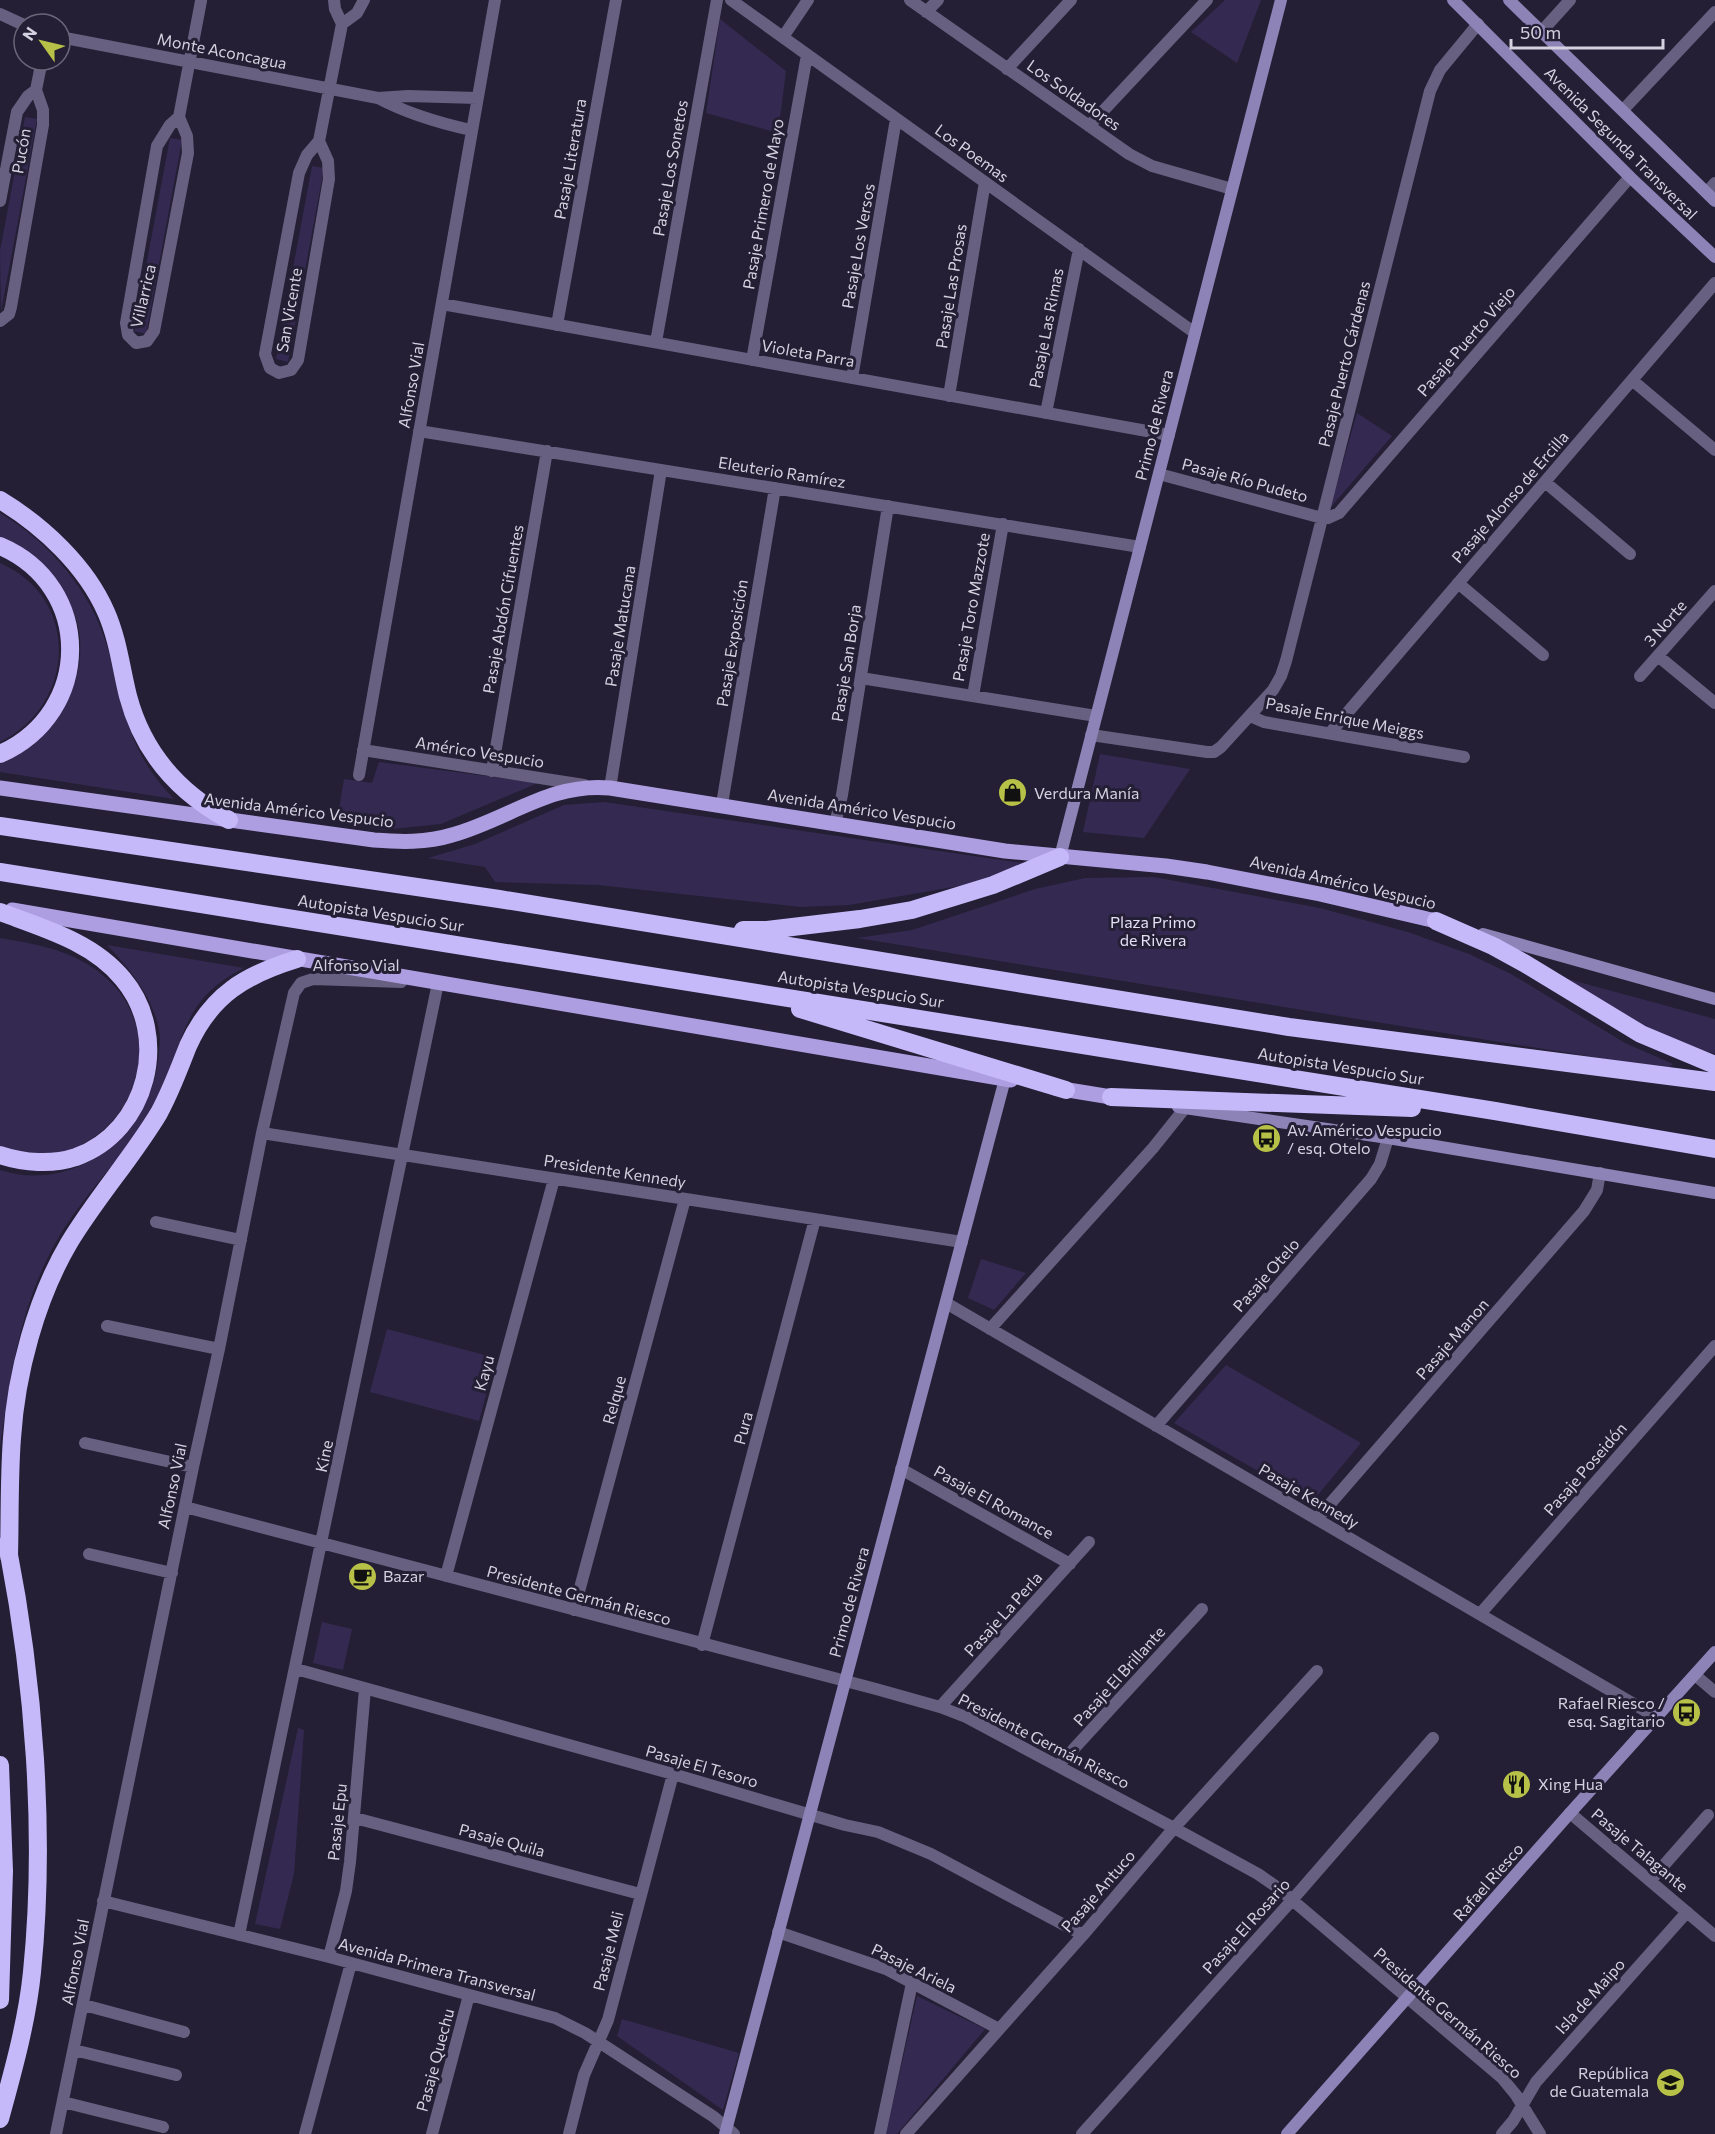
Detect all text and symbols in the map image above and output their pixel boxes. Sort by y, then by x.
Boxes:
north arrow [12,12,72,72]
scale bar [1511,12,1662,50]
text: 50 m [1520,21,1561,43]
text: N [18,23,40,44]
street label: Monte Aconcagua [156,29,288,72]
street label: Los Soldadores [1024,55,1125,134]
street label: Avenida Segunda Transversal [1541,62,1702,223]
street label: Pasaje Literatura [550,97,589,221]
street label: Pasaje Los Sonetos [648,98,691,238]
street label: Pasaje Primero de Mayo [738,117,787,291]
street label: Los Poemas [932,120,1013,186]
street label: Pucón [7,127,34,175]
street label: Pasaje Los Versos [837,182,878,310]
street label: Pasaje Las Prosas [931,222,970,350]
street label: Villarrica [126,262,159,330]
street label: San Vicente [272,266,305,354]
street label: Pasaje Las Rimas [1025,266,1066,390]
street label: Pasaje Puerto Cárdenas [1314,279,1373,449]
street label: Pasaje Puerto Viejo [1413,282,1519,400]
street label: Violeta Parra [760,335,856,370]
street label: Alfonso Vial [394,340,427,430]
street label: Primo de Rivera [1131,367,1176,482]
street label: Pasaje Alonso de Ercilla [1447,427,1572,566]
street label: Eleuterio Ramírez [717,452,847,491]
street label: Pasaje Río Pudeto [1180,454,1310,505]
street label: Pasaje Abdón Cifuentes [478,523,527,695]
street label: Pasaje Toro Mazzote [948,531,993,683]
street label: Pasaje Matucana [601,564,638,688]
street label: Pasaje Exposición [712,578,751,708]
street label: 3 Norte [1639,596,1690,650]
street label: Pasaje San Borja [827,603,864,723]
street label: Pasaje Enrique Meiggs [1264,693,1426,742]
street label: Américo Vespucio [414,732,546,771]
shop icon: Verdura Manía [997,777,1029,809]
place label: Verdura Manía [1034,783,1139,802]
street label: Avenida Américo Vespucio [766,784,958,833]
street label: Avenida Américo Vespucio [203,788,395,831]
street label: Avenida Américo Vespucio [1248,851,1438,912]
street label: Autopista Vespucio Sur [297,890,466,935]
park label: Plaza Primo de Rivera [1110,912,1196,949]
street label: Alfonso Vial [312,955,400,974]
street label: Autopista Vespucio Sur [777,966,946,1011]
street label: Autopista Vespucio Sur [1257,1043,1426,1088]
place label: Av. Américo Vespucio / esq. Otelo [1287,1120,1442,1157]
bus stop icon: Av. Américo Vespucio / esq. Otelo [1250,1123,1282,1155]
street label: Presidente Kennedy [543,1150,688,1191]
street label: Pasaje Otelo [1229,1234,1303,1315]
street label: Pasaje Manon [1411,1294,1492,1383]
street label: Kayu [470,1353,497,1393]
street label: Relque [598,1374,629,1426]
street label: Pura [729,1409,756,1447]
street label: Pasaje Poseidón [1539,1418,1630,1519]
street label: Kine [311,1438,336,1474]
street label: Alfonso Vial [153,1441,190,1531]
street label: Pasaje Kennedy [1256,1459,1363,1532]
street label: Pasaje El Romance [931,1461,1057,1542]
street label: Primo de Rivera [825,1545,872,1659]
cafe icon: Bazar [346,1560,378,1592]
street label: Presidente Germán Riesco [485,1561,673,1628]
place label: Bazar [383,1566,425,1585]
street label: Pasaje La Perla [960,1567,1046,1660]
street label: Pasaje El Brillante [1069,1622,1168,1729]
street label: Presidente Germán Riesco [955,1689,1133,1792]
place label: Rafael Riesco / esq. Sagitario [1558,1693,1665,1730]
bus stop icon: Rafael Riesco / esq. Sagitario [1670,1696,1702,1728]
street label: Pasaje El Tesoro [644,1740,761,1791]
restaurant icon: Xing Hua [1501,1768,1533,1800]
place label: Xing Hua [1538,1774,1603,1793]
street label: Pasaje Epu [323,1782,350,1862]
street label: Pasaje Talagante [1588,1804,1693,1896]
street label: Pasaje Quila [457,1819,547,1860]
street label: Rafael Riesco [1449,1839,1527,1925]
street label: Pasaje Antuco [1057,1846,1139,1936]
street label: Pasaje El Rosario [1198,1874,1293,1977]
street label: Pasaje Meli [588,1909,627,1993]
street label: Alfonso Vial [57,1917,92,2007]
street label: Avenida Primera Transversal [336,1933,538,2004]
street label: Pasaje Ariela [869,1939,960,1996]
street label: Presidente Germán Riesco [1370,1943,1526,2082]
street label: Isla de Maipo [1551,1954,1628,2037]
street label: Pasaje Quechu [412,2006,457,2114]
place label: República de Guatemala [1550,2063,1649,2100]
school or university icon: República de Guatemala [1654,2066,1686,2098]

